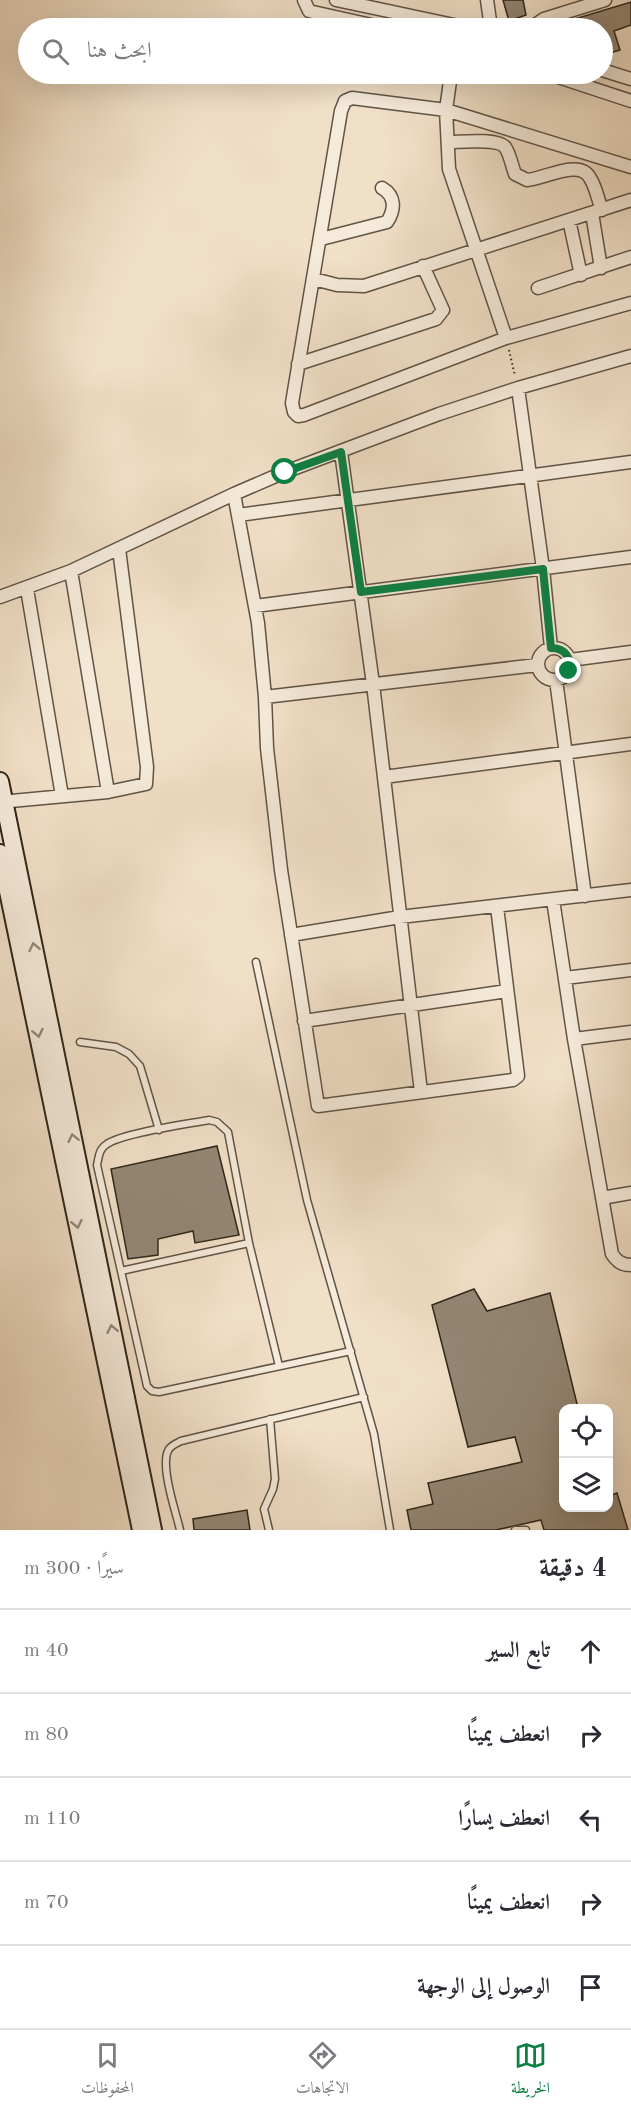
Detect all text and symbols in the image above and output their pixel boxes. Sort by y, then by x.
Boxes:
search box [18,18,613,84]
icon: search [39,35,72,68]
text: ابحث هنا [87,40,152,62]
route start [271,458,297,484]
route end [555,657,581,683]
one-way arrow [28,942,41,952]
one-way arrow [30,1028,43,1038]
one-way arrow [67,1133,80,1143]
one-way arrow [70,1219,83,1229]
one-way arrow [106,1324,119,1334]
map controls [559,1404,613,1512]
button: locate [559,1404,613,1458]
button: layers [559,1458,613,1512]
text: 4 دقيقة [539,1556,607,1582]
text: سيرًا · 300 m [24,1559,124,1579]
icon: ahead [574,1635,607,1668]
text: تابع السير [486,1640,550,1662]
text: 40 m [24,1641,69,1661]
icon: right [574,1719,607,1752]
text: انعطف يمينًا [467,1724,550,1746]
text: 80 m [24,1725,69,1745]
icon: left [574,1803,607,1836]
text: انعطف يسارًا [458,1808,550,1830]
text: 110 m [24,1809,80,1829]
icon: right [574,1887,607,1920]
text: انعطف يمينًا [467,1892,550,1914]
text: 70 m [24,1893,69,1913]
icon: arrive [574,1971,607,2004]
text: الوصول إلى الوجهة [417,1976,550,1998]
tab: المحفوظات [81,2039,134,2103]
tab: الاتجاهات [296,2039,349,2103]
tab: الخريطة [511,2039,550,2103]

